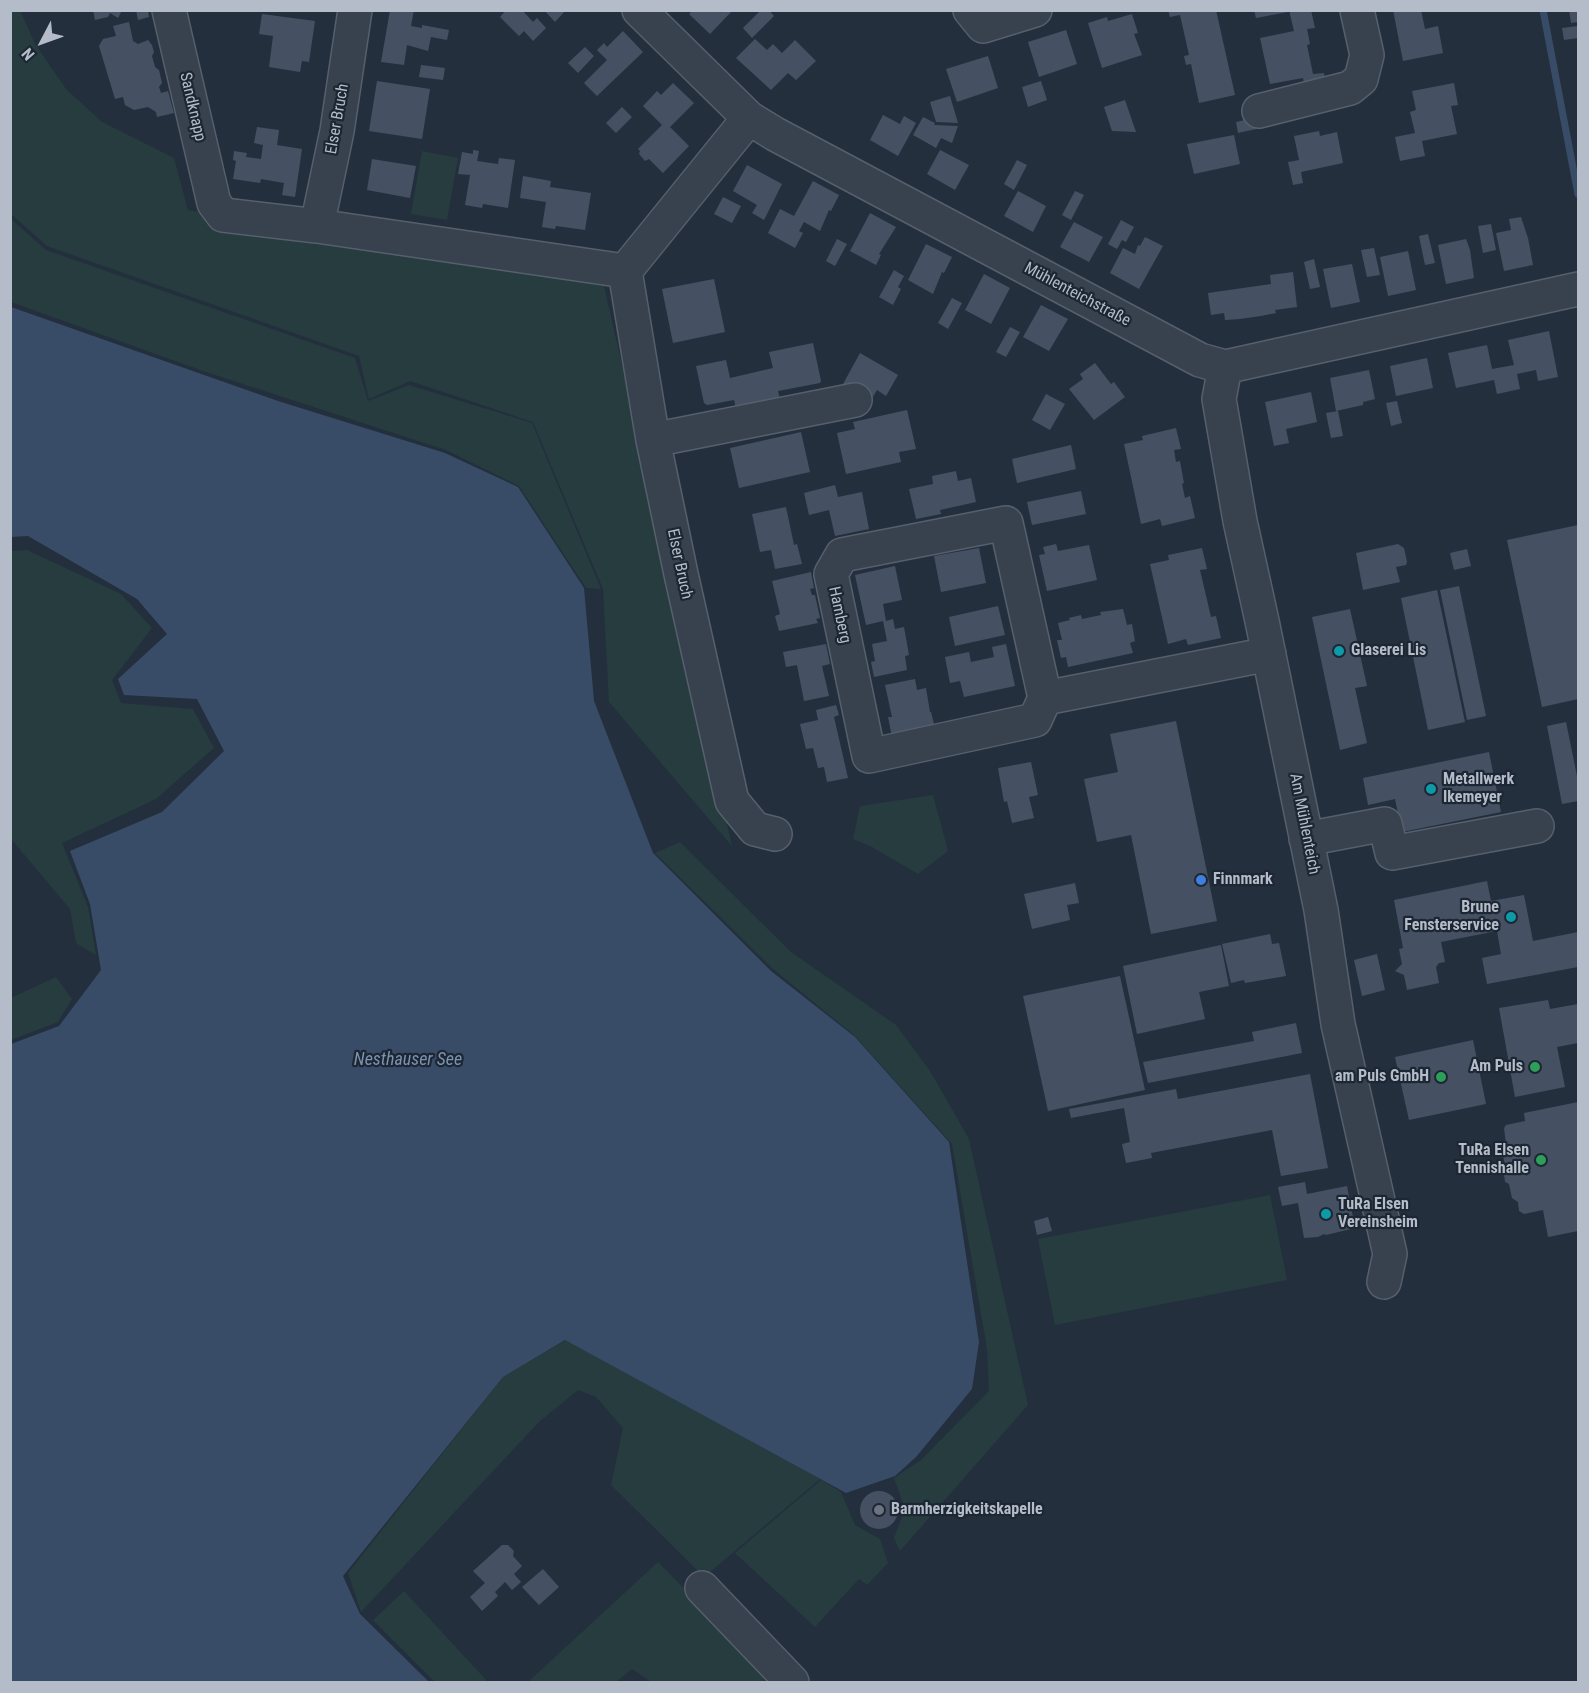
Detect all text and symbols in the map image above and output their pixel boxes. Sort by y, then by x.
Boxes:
north arrow [12,12,72,72]
text: N [18,44,38,64]
street label: Sandknapp [175,71,209,143]
street label: Elser Bruch [322,82,354,156]
street label: Mühlenteichstraße [1021,259,1133,331]
street label: Elser Bruch [662,527,696,601]
street label: Hamberg [824,585,854,645]
place label: Glaserei Lis [1351,641,1426,661]
marker: Glaserei Lis [1332,644,1346,658]
place label: Metallwerk Ikemeyer [1443,770,1514,808]
street label: Am Mühlenteich [1285,772,1323,876]
marker: Metallwerk Ikemeyer [1424,782,1438,796]
place label: Finnmark [1213,870,1273,890]
marker: Finnmark [1194,873,1208,887]
place label: Brune Fensterservice [1404,898,1499,936]
marker: Brune Fensterservice [1504,910,1518,924]
water label: Nesthauser See [354,1049,462,1071]
place label: Am Puls [1470,1057,1523,1077]
marker: Am Puls [1528,1060,1542,1074]
place label: am Puls GmbH [1335,1067,1429,1087]
marker: am Puls GmbH [1434,1070,1448,1084]
place label: TuRa Elsen Tennishalle [1455,1141,1529,1179]
marker: TuRa Elsen Tennishalle [1534,1153,1548,1167]
place label: TuRa Elsen Vereinsheim [1338,1195,1418,1233]
marker: TuRa Elsen Vereinsheim [1319,1207,1333,1221]
place label: Barmherzigkeitskapelle [891,1500,1043,1520]
marker: Barmherzigkeitskapelle [872,1503,886,1517]

